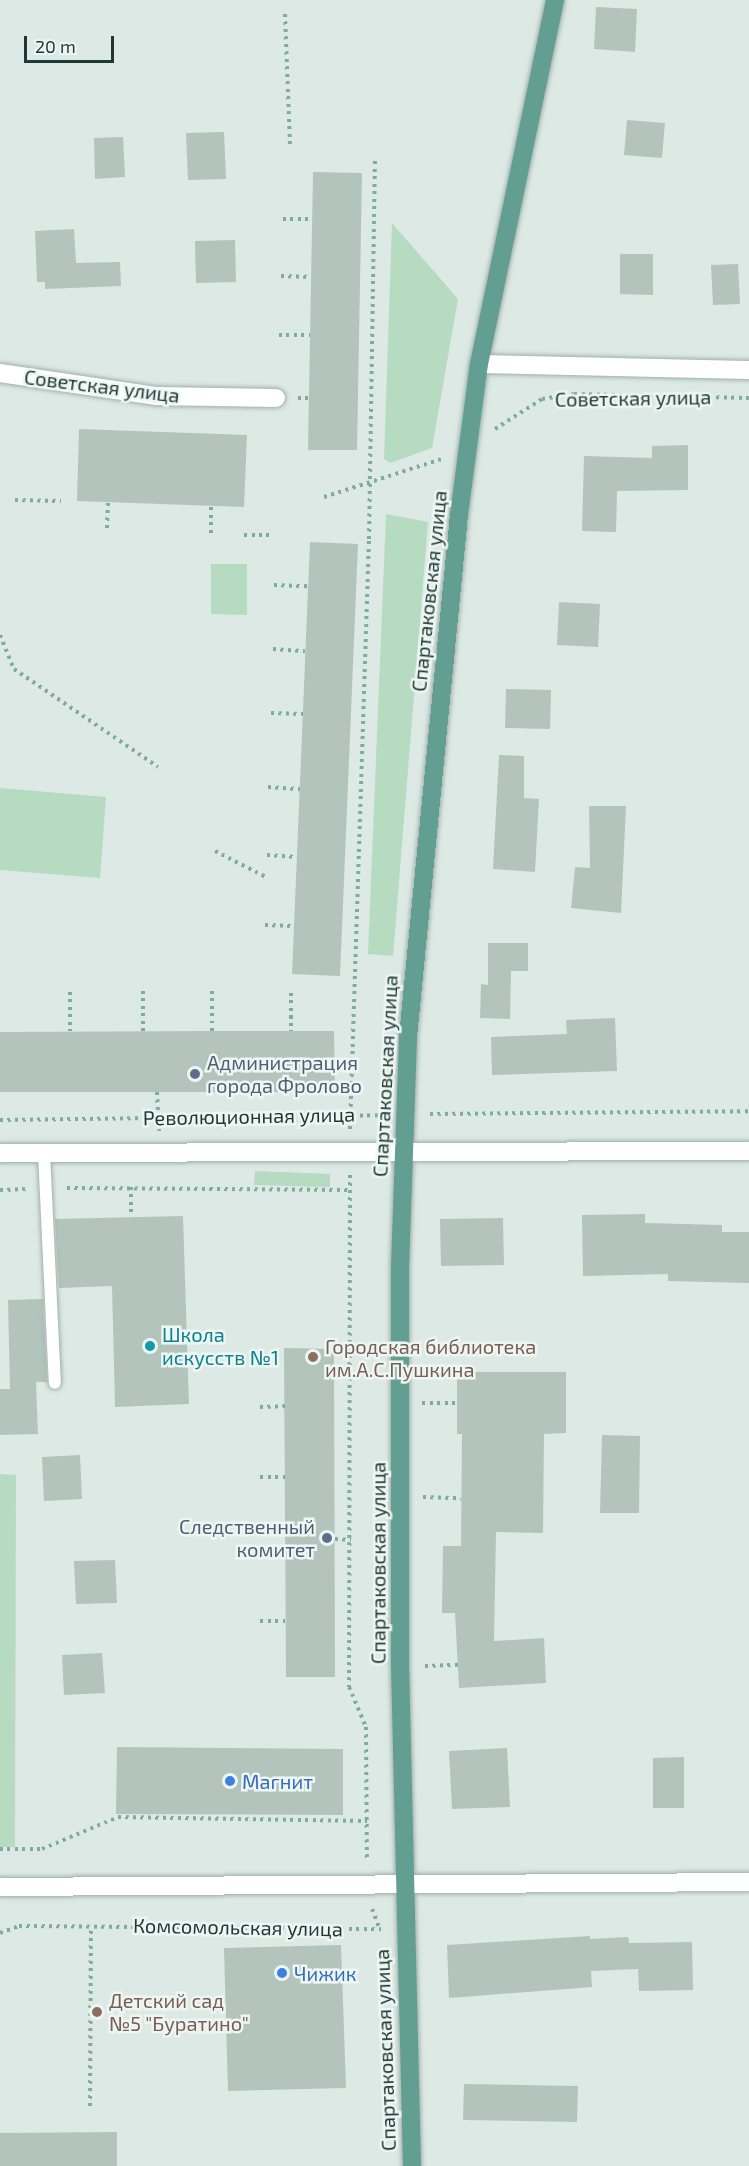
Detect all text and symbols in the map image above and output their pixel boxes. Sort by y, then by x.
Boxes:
scale bar [27,24,117,62]
text: 20 m [35,35,76,57]
street label: Советская улица [23,365,181,407]
street label: Советская улица [555,385,711,411]
street label: Спартаковская улица [406,489,452,693]
street label: Спартаковская улица [368,974,402,1178]
place label: Администрация города Фролово [207,1050,362,1097]
marker: Администрация города Фролово [188,1067,202,1081]
street label: Революционная улица [143,1102,355,1130]
place label: Школа искусств №1 [162,1322,279,1369]
place label: Городская библиотека им.А.С.Пушкина [325,1334,536,1381]
marker: Школа искусств №1 [143,1339,157,1353]
marker: Городская библиотека им.А.С.Пушкина [306,1350,320,1364]
street label: Спартаковская улица [366,1462,390,1664]
place label: Следственный комитет [179,1514,315,1561]
marker: Следственный комитет [320,1531,334,1545]
place label: Магнит [242,1769,313,1793]
marker: Магнит [223,1774,237,1788]
street label: Комсомольская улица [133,1913,343,1941]
street label: Спартаковская улица [369,1948,401,2152]
place label: Чижик [294,1961,356,1985]
marker: Чижик [275,1966,289,1980]
place label: Детский сад №5 "Буратино" [109,1988,249,2035]
marker: Детский сад №5 "Буратино" [90,2005,104,2019]

